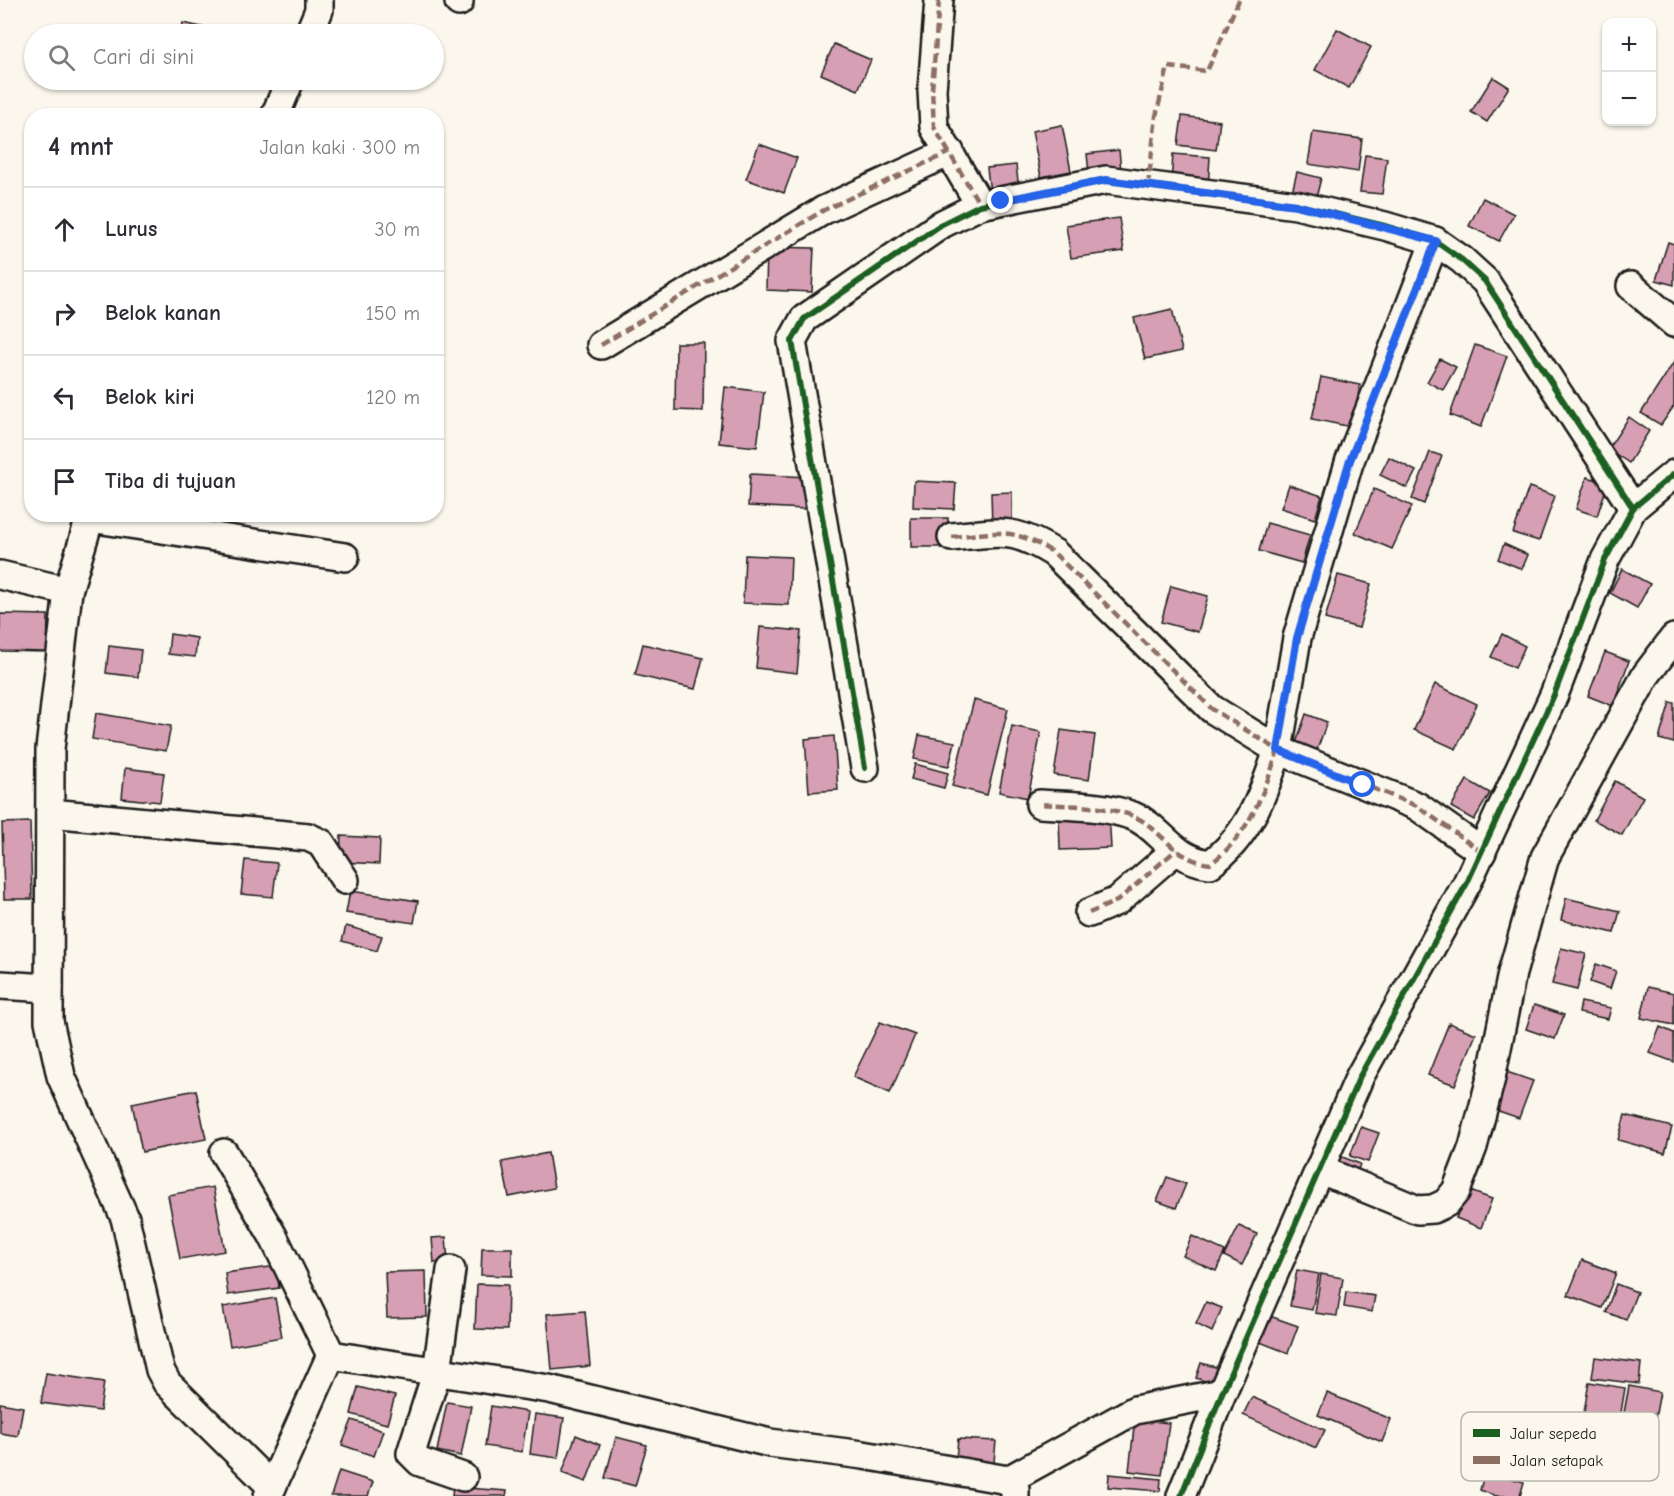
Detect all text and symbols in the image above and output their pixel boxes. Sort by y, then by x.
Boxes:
map controls [1602,18,1656,126]
button: + [1602,18,1656,72]
search box [24,24,444,90]
icon: search [45,41,78,74]
text: Cari di sini [93,44,194,70]
button: − [1602,72,1656,126]
text: 4 mnt [48,132,113,162]
text: Jalan kaki · 300 m [260,136,420,159]
route end [987,187,1013,213]
icon: ahead [48,213,81,246]
text: Lurus [105,216,157,242]
text: 30 m [374,218,420,241]
icon: right [48,297,81,330]
text: Belok kanan [105,300,221,326]
text: 150 m [366,302,420,325]
icon: left [48,381,81,414]
text: Belok kiri [105,384,195,410]
text: 120 m [366,386,420,409]
icon: arrive [48,465,81,498]
text: Tiba di tujuan [105,468,236,494]
route start [1349,771,1375,797]
legend [1461,1412,1659,1481]
text: Jalur sepeda [1510,1425,1597,1443]
text: Jalan setapak [1510,1452,1603,1470]

